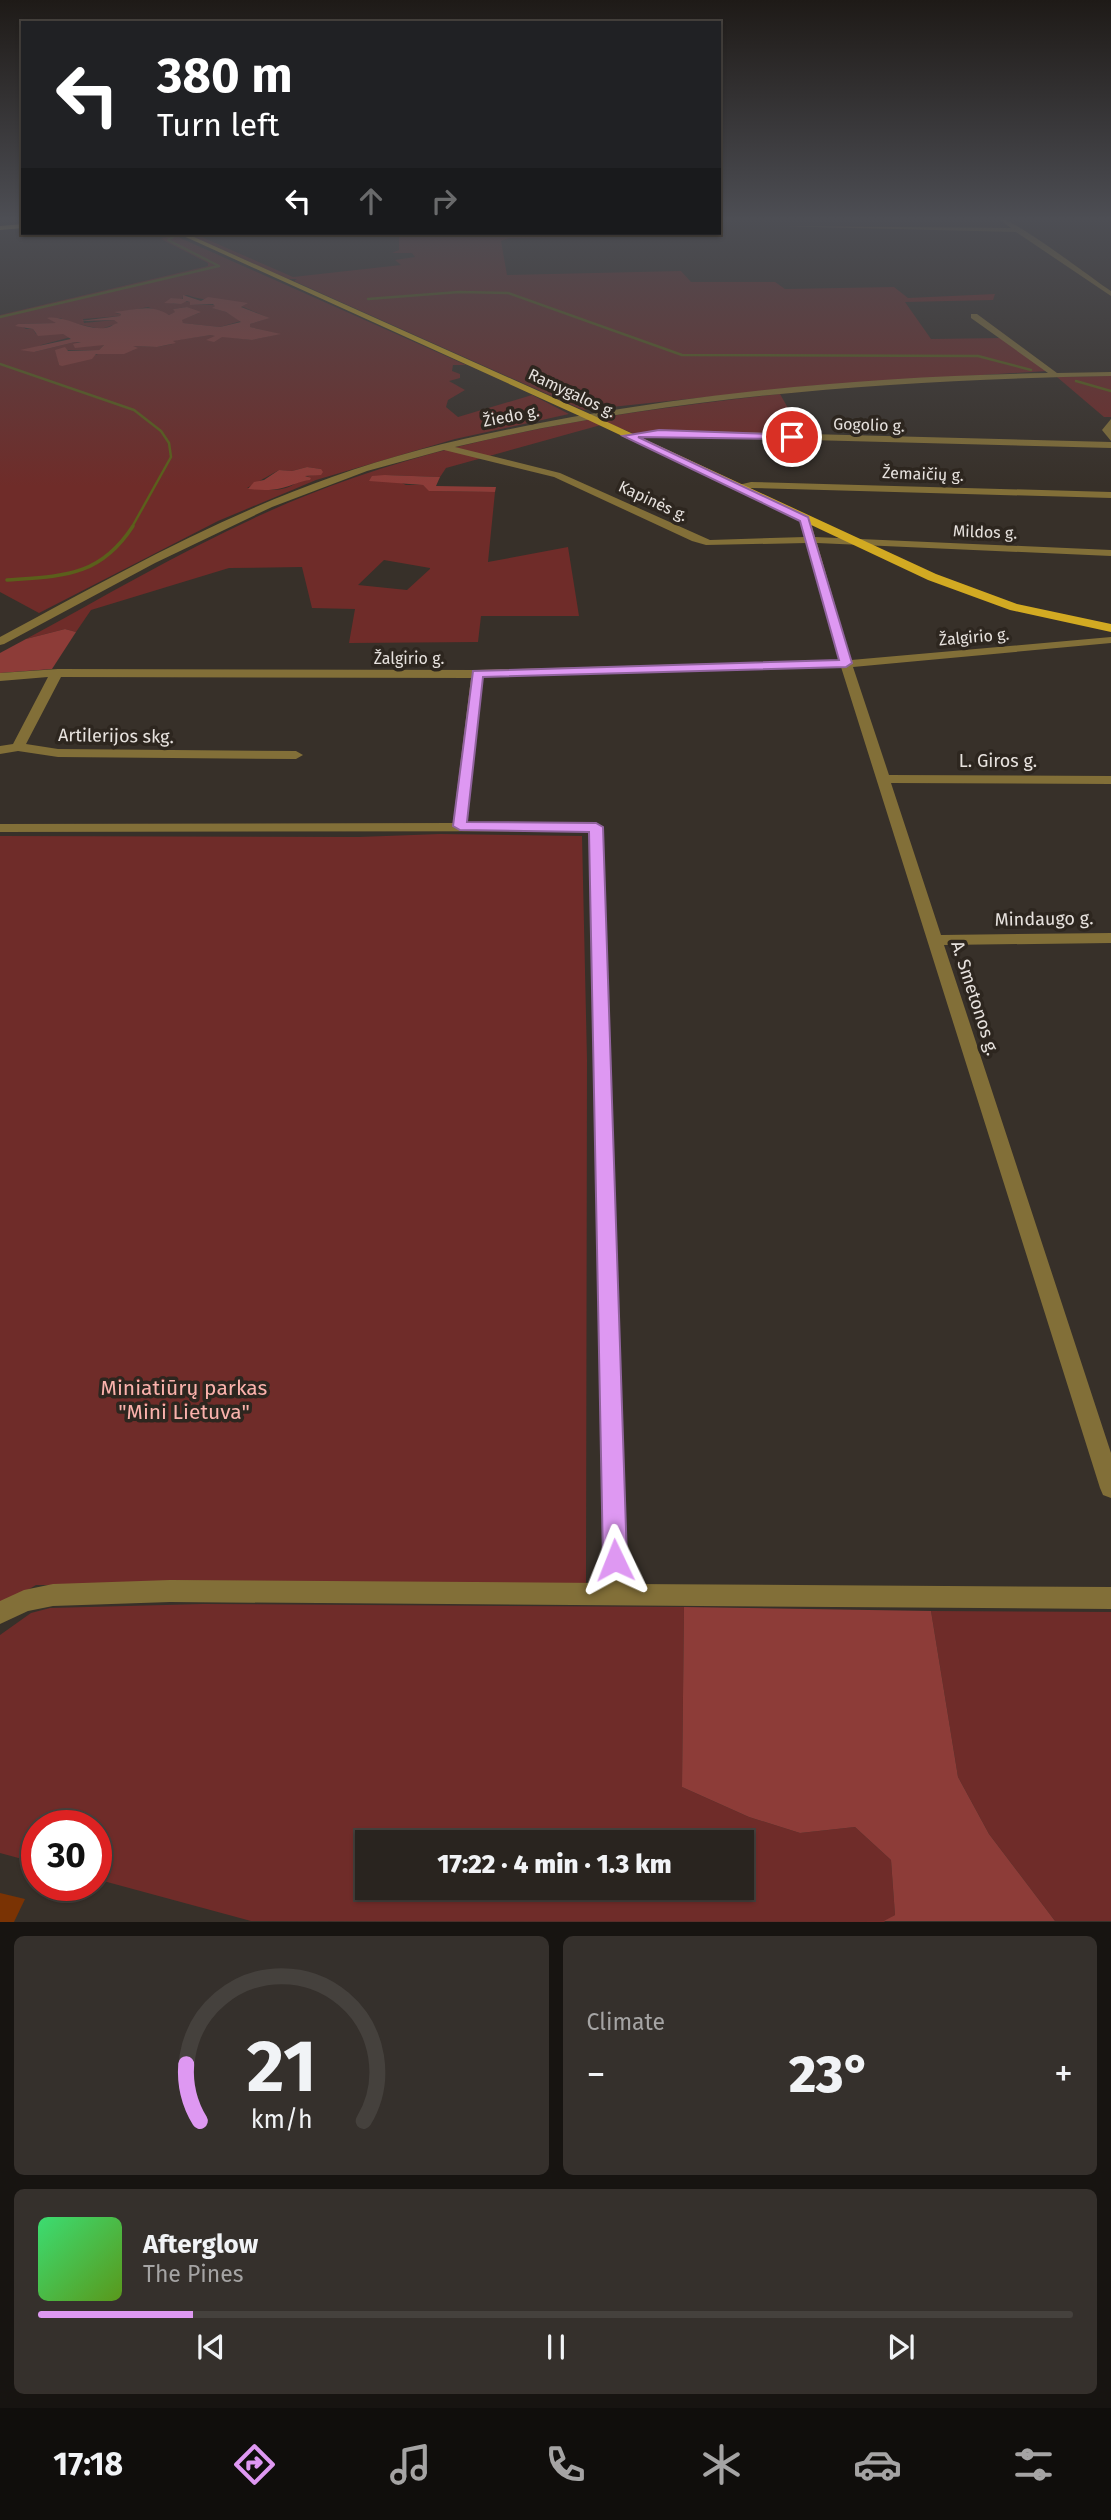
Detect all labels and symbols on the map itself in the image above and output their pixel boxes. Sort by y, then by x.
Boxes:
street label: Ramygalos g. [525,365,619,422]
street label: Žiedo g. [481,400,541,431]
pin [762,407,822,467]
street label: Gogolio g. [833,414,905,436]
street label: Žemaičių g. [882,462,964,485]
street label: Kapinės g. [615,477,691,525]
street label: Mildos g. [953,521,1018,543]
street label: Žalgirio g. [938,623,1010,650]
street label: Žalgirio g. [374,648,444,668]
street label: Artilerijos skg. [58,724,174,748]
street label: L. Giros g. [959,750,1037,772]
street label: Mindaugo g. [994,907,1094,931]
street label: A. Smetonos g. [946,938,1004,1058]
park label: Miniatiūrų parkas "Mini Lietuva" [101,1375,268,1425]
position arrow [578,1523,652,1597]
speed limit sign: 30 [21,1810,112,1901]

